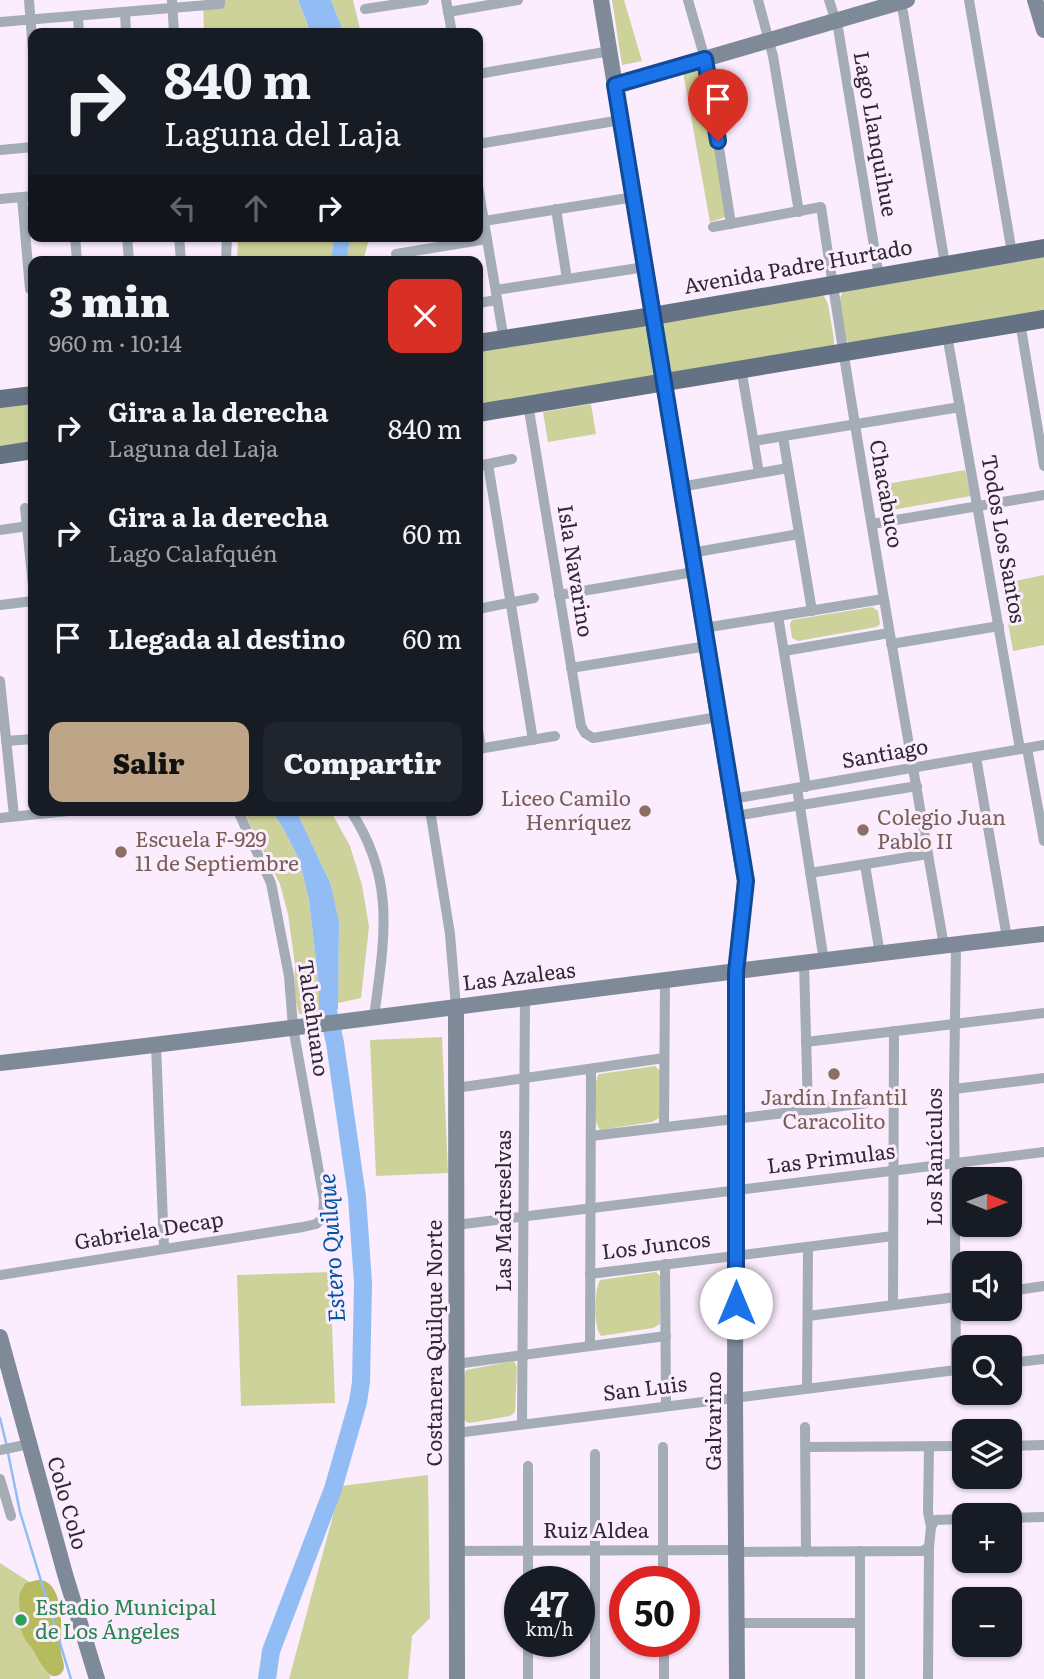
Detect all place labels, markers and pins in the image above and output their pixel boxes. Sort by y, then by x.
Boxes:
pin [688,69,748,141]
place label: Liceo Camilo Henríquez [501,781,631,836]
place label: Colegio Juan Pablo II [877,800,1006,855]
marker: Liceo Camilo Henríquez [637,803,653,819]
place label: Escuela F-929 11 de Septiembre [135,822,299,877]
marker: Colegio Juan Pablo II [855,822,871,838]
marker: Escuela F-929 11 de Septiembre [113,844,129,860]
marker: Jardín Infantil Caracolito [826,1066,842,1082]
place label: Jardín Infantil Caracolito [761,1080,907,1135]
place label: Estadio Municipal de Los Ángeles [35,1590,216,1645]
marker: Estadio Municipal de Los Ángeles [13,1612,29,1628]

